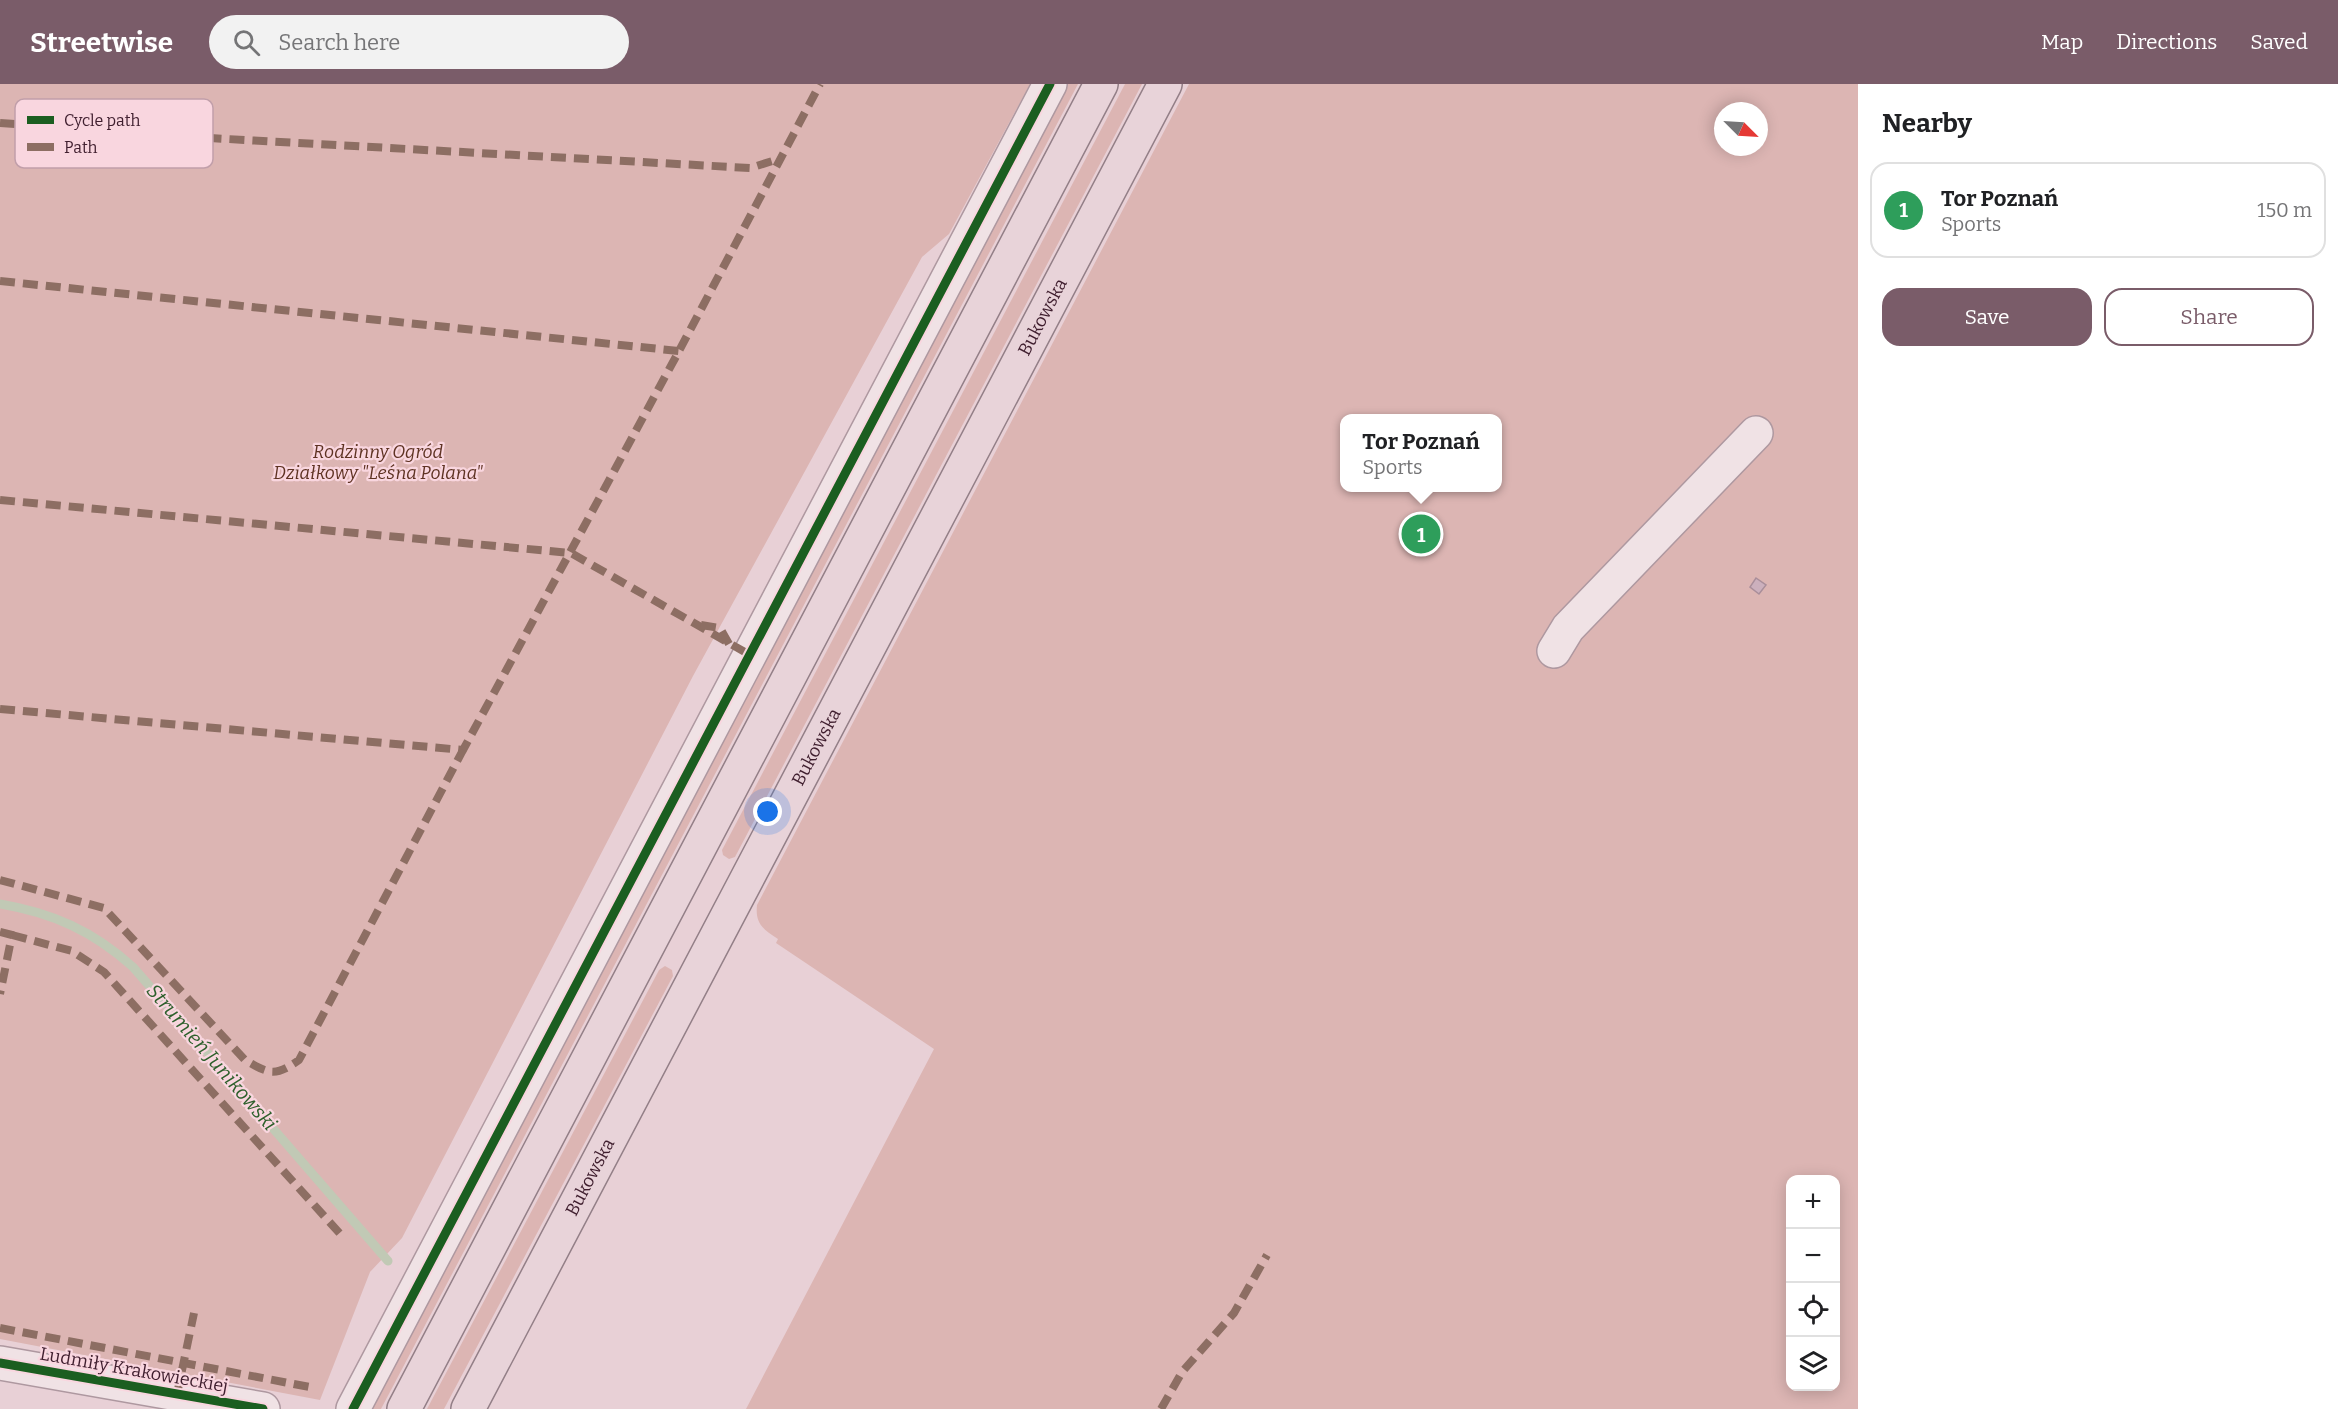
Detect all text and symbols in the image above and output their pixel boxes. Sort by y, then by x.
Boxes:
search box [209,15,629,69]
text: Streetwise [30,26,173,59]
icon: search [230,26,263,59]
text: Search here [278,29,400,56]
text: Map [2041,29,2083,55]
text: Directions [2116,29,2217,55]
text: Saved [2250,29,2308,55]
legend [15,99,213,168]
north arrow [1714,102,1768,156]
text: Nearby [1882,108,1972,139]
text: Cycle path [64,111,140,130]
text: Path [64,138,98,157]
text: Tor Poznań [1941,185,2058,212]
text: 1 [1899,198,1908,222]
text: 150 m [2257,198,2312,222]
text: Sports [1941,212,2001,236]
street label: Bukowska [1013,274,1072,359]
button: Save [1882,288,2092,346]
button: Share [2104,288,2314,346]
popup [1340,414,1502,492]
text: Tor Poznań [1362,428,1480,455]
park label: Rodzinny Ogród Działkowy "Leśna Polana" [273,441,483,484]
text: Sports [1362,455,1423,479]
pin: 1 [1402,512,1440,556]
street label: Bukowska [787,704,846,789]
your location [753,797,782,826]
water label: Strumień Junikowski [142,979,282,1135]
street label: Bukowska [561,1135,619,1220]
map controls [1786,1175,1840,1391]
button: + [1786,1175,1840,1229]
button: − [1786,1229,1840,1283]
button: locate [1786,1283,1840,1337]
button: layers [1786,1337,1840,1391]
street label: Ludmiły Krakowieckiej [38,1343,230,1397]

